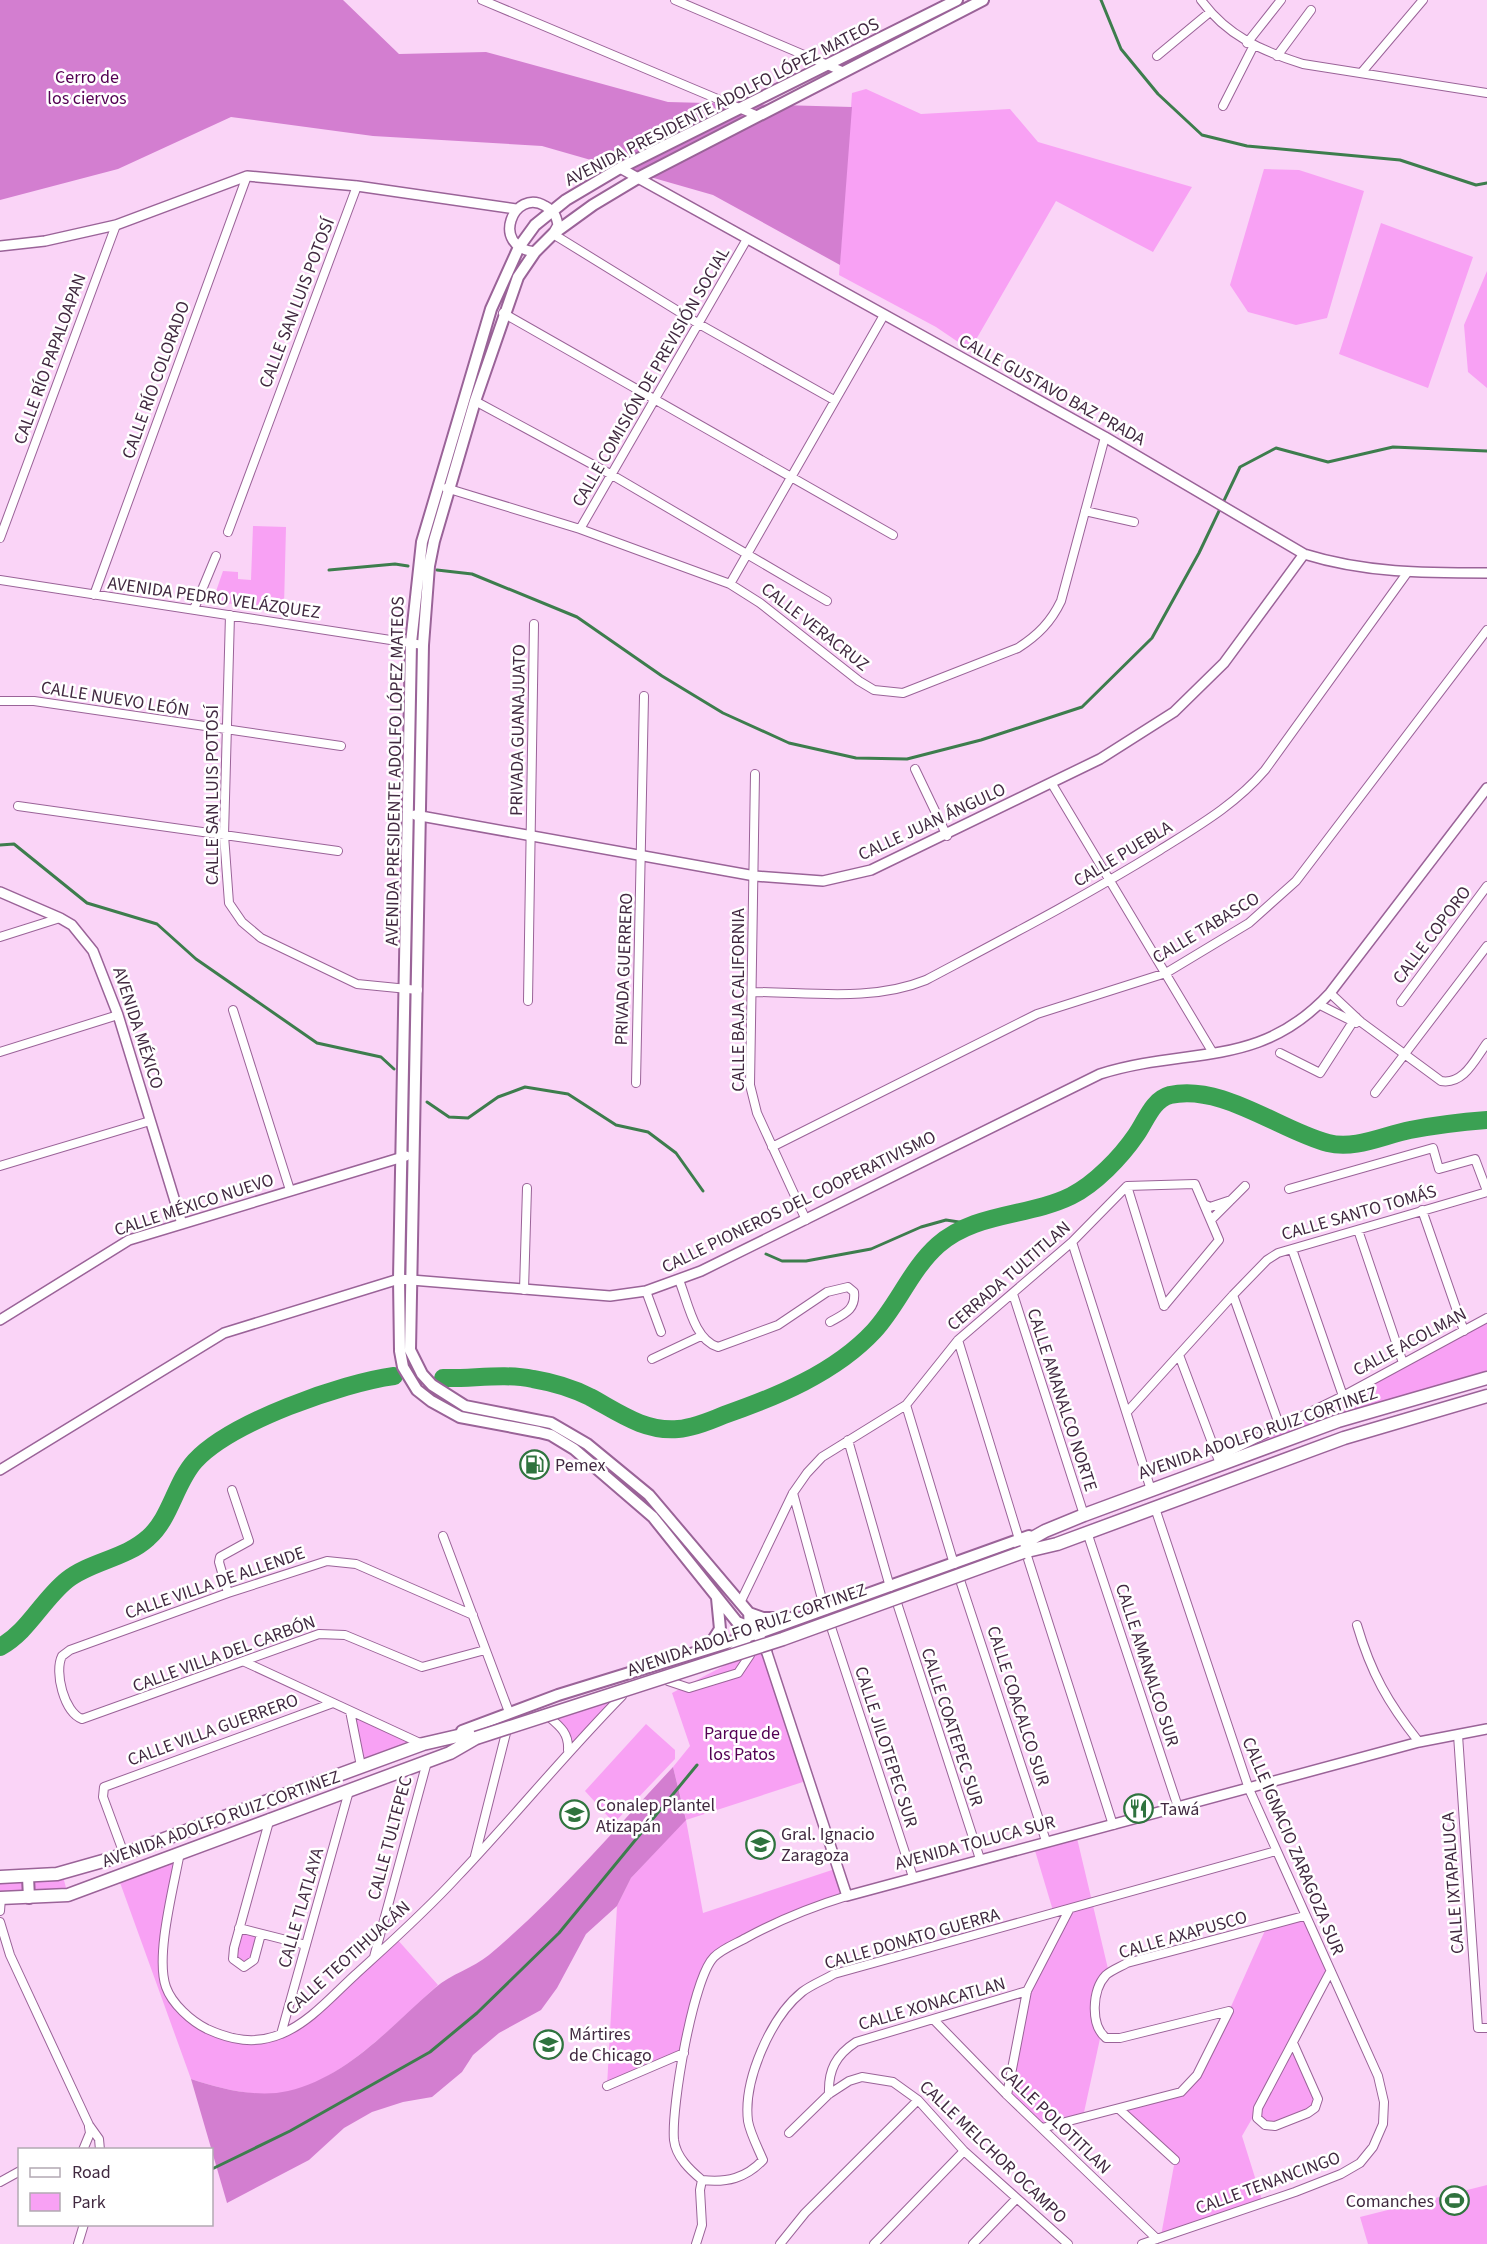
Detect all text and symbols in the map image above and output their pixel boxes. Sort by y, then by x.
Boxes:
street label: AVENIDA PRESIDENTE ADOLFO LÓPEZ MATEOS [561,11,883,193]
park label: Cerro de los ciervos [47,65,127,111]
street label: CALLE SAN LUIS POTOSÍ [253,213,341,392]
street label: CALLE COMISIÓN DE PREVISIÓN SOCIAL [566,242,736,512]
street label: CALLE RÍO PAPALOAPAN [7,270,93,448]
street label: CALLE RÍO COLORADO [116,298,196,462]
street label: CALLE GUSTAVO BAZ PRADA [954,328,1150,452]
street label: AVENIDA PEDRO VELÁZQUEZ [106,571,322,625]
street label: CALLE VERACRUZ [756,577,874,677]
street label: AVENIDA PRESIDENTE ADOLFO LÓPEZ MATEOS [379,596,411,946]
street label: PRIVADA GUANAJUATO [504,644,532,816]
street label: CALLE NUEVO LEÓN [39,675,191,723]
street label: CALLE SAN LUIS POTOSÍ [200,704,225,885]
street label: CALLE JUAN ÁNGULO [854,777,1010,867]
street label: CALLE PUEBLA [1069,815,1177,893]
street label: CALLE COPORO [1387,881,1477,989]
street label: CALLE TABASCO [1148,886,1264,970]
street label: PRIVADA GUERRERO [609,892,639,1046]
street label: CALLE BAJA CALIFORNIA [726,908,751,1092]
street label: AVENIDA MÉXICO [106,964,170,1092]
street label: CALLE PIONEROS DEL COOPERATIVISMO [658,1124,940,1279]
street label: CALLE MÉXICO NUEVO [111,1167,277,1243]
street label: CALLE SANTO TOMÁS [1279,1179,1439,1247]
street label: CERRADA TULTITLAN [942,1215,1076,1337]
street label: CALLE ACOLMAN [1349,1302,1471,1382]
street label: CALLE AMANALCO NORTE [1021,1305,1103,1495]
street label: AVENIDA ADOLFO RUIZ CORTINEZ [1135,1380,1381,1486]
fuel station icon: Pemex [518,1449,550,1481]
place label: Pemex [555,1453,605,1478]
street label: CALLE VILLA DE ALLENDE [122,1540,308,1626]
street label: AVENIDA ADOLFO RUIZ CORTINEZ [624,1577,870,1683]
street label: CALLE AMANALCO SUR [1109,1580,1185,1750]
street label: CALLE VILLA DEL CARBÓN [129,1609,319,1699]
street label: CALLE COACALCO SUR [980,1623,1056,1789]
street label: CALLE COATEPEC SUR [915,1645,989,1809]
street label: CALLE JILOTEPEC SUR [848,1663,924,1831]
street label: CALLE VILLA GUERRERO [124,1687,302,1773]
park label: Parque de los Patos [704,1721,780,1767]
street label: CALLE IGNACIO ZARAGOZA SUR [1236,1733,1350,1959]
street label: AVENIDA ADOLFO RUIZ CORTINEZ [99,1764,343,1874]
street label: CALLE TULTEPEC [361,1773,419,1903]
place label: Conalep Plantel Atizapán [596,1793,715,1839]
restaurant icon: Tawá [1123,1793,1155,1825]
place label: Tawá [1160,1797,1199,1822]
school or university icon: Conalep Plantel Atizapán [559,1799,591,1831]
street label: AVENIDA TOLUCA SUR [892,1810,1058,1876]
street label: CALLE IXTAPALUCA [1436,1811,1470,1955]
place label: Gral. Ignacio Zaragoza [781,1822,875,1868]
school or university icon: Gral. Ignacio Zaragoza [744,1828,776,1860]
street label: CALLE TLATLAYA [272,1845,330,1971]
street label: CALLE TEOTIHUACÁN [280,1895,416,2021]
street label: CALLE DONATO GUERRA [821,1902,1003,1976]
street label: CALLE AXAPUSCO [1116,1905,1250,1965]
street label: CALLE XONACATLAN [856,1971,1008,2037]
place label: Mártires de Chicago [569,2022,652,2068]
school or university icon: Mártires de Chicago [532,2028,564,2060]
street label: CALLE POLOTITLAN [994,2060,1116,2180]
street label: CALLE MELCHOR OCAMPO [914,2075,1072,2229]
street label: CALLE TENANCINGO [1192,2145,1344,2221]
legend [18,2148,213,2226]
text: Road [72,2160,111,2185]
sports icon: Comanches [1439,2185,1471,2217]
place label: Comanches [1346,2189,1434,2214]
text: Park [72,2190,106,2215]

